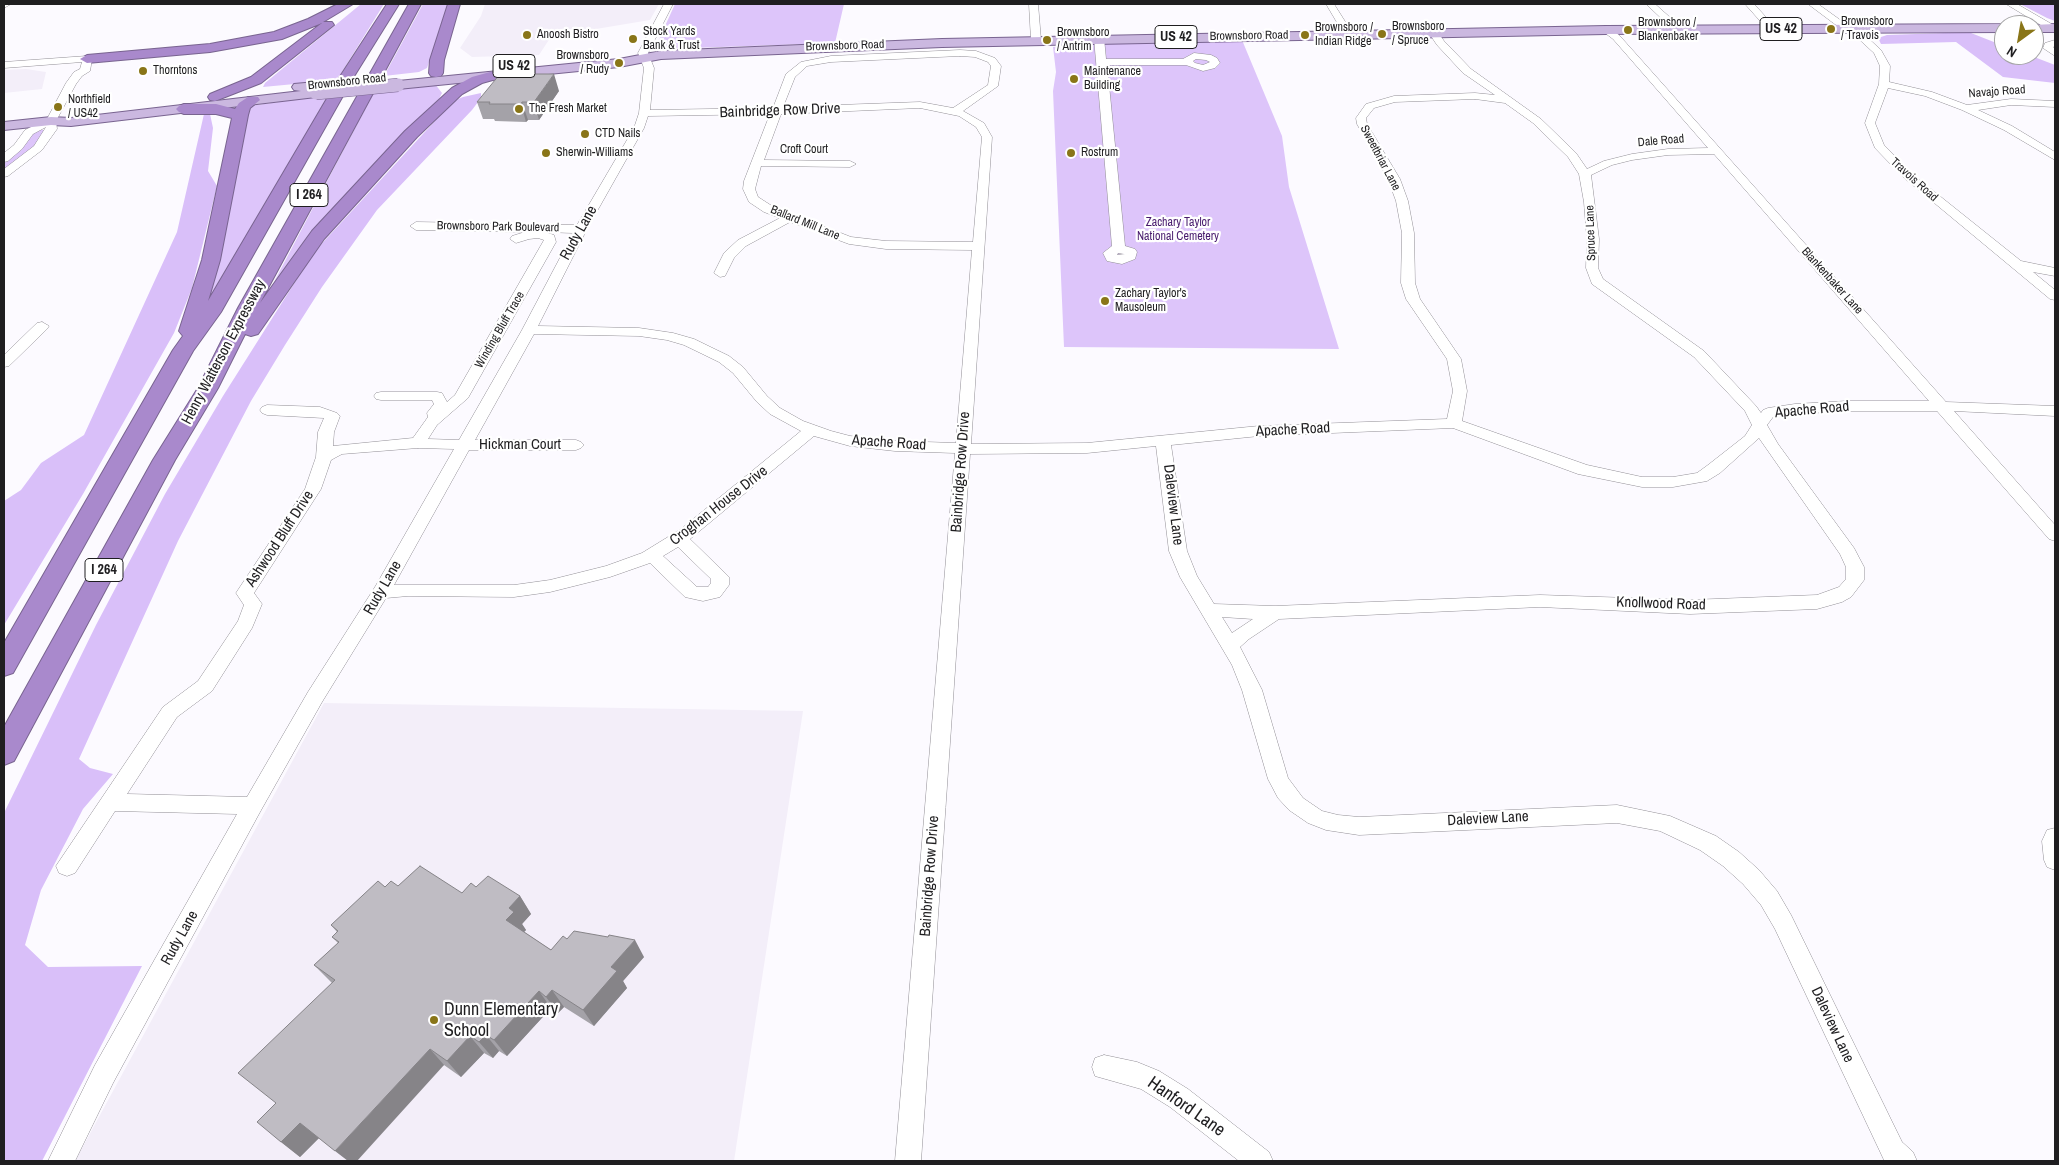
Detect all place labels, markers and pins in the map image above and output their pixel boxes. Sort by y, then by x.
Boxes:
place label: Brownsboro / Travois [1841,15,1893,43]
place label: Brownsboro / Blankenbaker [1638,16,1698,44]
place label: Brownsboro / Spruce [1392,20,1444,48]
place label: Brownsboro / Indian Ridge [1315,21,1373,49]
marker: Brownsboro / Travois [1825,23,1837,35]
marker: Brownsboro / Blankenbaker [1622,24,1634,36]
place label: Stock Yards Bank & Trust [643,25,700,53]
place label: Brownsboro / Antrim [1057,26,1109,54]
place label: Anoosh Bistro [537,28,599,42]
marker: Brownsboro / Spruce [1376,28,1388,40]
marker: Anoosh Bistro [521,29,533,41]
marker: Brownsboro / Indian Ridge [1299,29,1311,41]
marker: Stock Yards Bank & Trust [627,33,639,45]
marker: Brownsboro / Antrim [1041,34,1053,46]
place label: Brownsboro / Rudy [557,49,609,77]
marker: Brownsboro / Rudy [613,57,625,69]
place label: Thorntons [153,64,197,78]
marker: Thorntons [137,65,149,77]
place label: Maintenance Building [1084,65,1141,93]
marker: Maintenance Building [1068,73,1080,85]
place label: Northfield / US42 [68,93,111,121]
marker: Northfield / US42 [52,101,64,113]
place label: The Fresh Market [529,102,607,116]
marker: The Fresh Market [513,103,525,115]
place label: CTD Nails [595,127,640,141]
marker: CTD Nails [579,128,591,140]
place label: Sherwin-Williams [556,146,633,160]
place label: Rostrum [1081,146,1118,160]
marker: Sherwin-Williams [540,147,552,159]
marker: Rostrum [1065,147,1077,159]
place label: Zachary Taylor's Mausoleum [1115,287,1187,315]
marker: Zachary Taylor's Mausoleum [1099,295,1111,307]
place label: Dunn Elementary School [444,999,558,1042]
marker: Dunn Elementary School [428,1014,440,1026]

